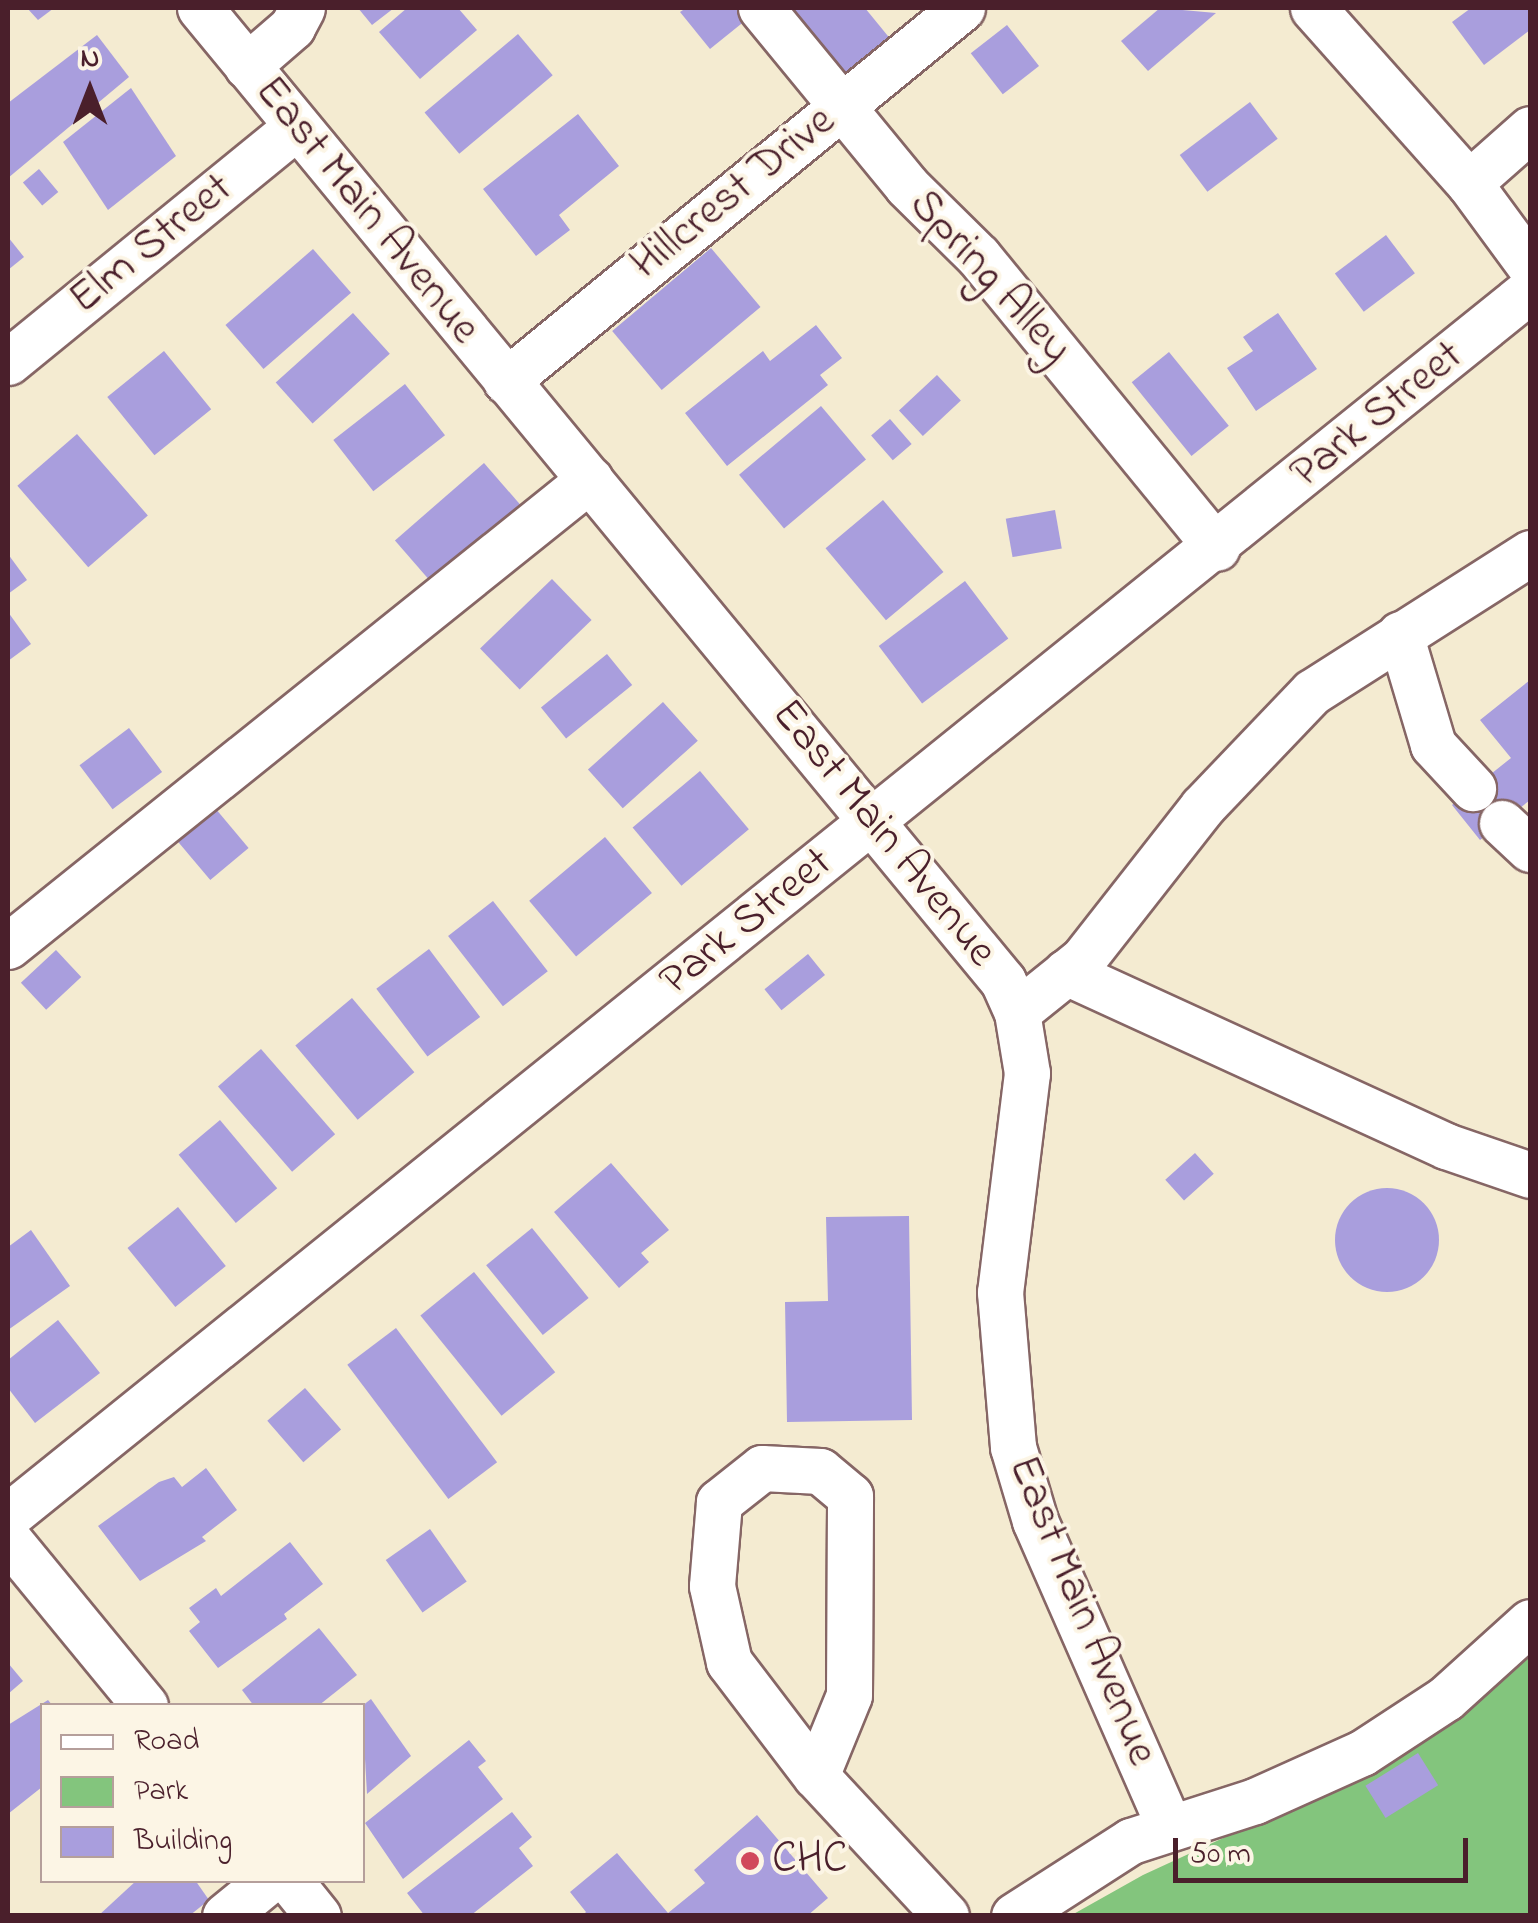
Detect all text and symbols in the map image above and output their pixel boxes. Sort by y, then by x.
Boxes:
text: N [81,39,99,80]
north arrow [40,40,140,140]
street label: East Main Avenue [242,66,490,356]
street label: Hillcrest Drive [621,95,847,293]
street label: Elm Street [59,163,245,327]
street label: Spring Alley [896,179,1082,377]
street label: Park Street [1281,330,1475,502]
street label: East Main Avenue [759,689,1007,979]
street label: Park Street [650,837,844,1009]
street label: East Main Avenue [994,1449,1168,1773]
legend [40,1703,365,1883]
text: Road [134,1720,199,1764]
text: Park [134,1770,188,1814]
scale bar [1178,1818,1473,1880]
text: Building [134,1820,232,1864]
text: 50 m [1190,1833,1251,1877]
place label: CHC [772,1834,848,1888]
marker: CHC [737,1848,763,1874]

